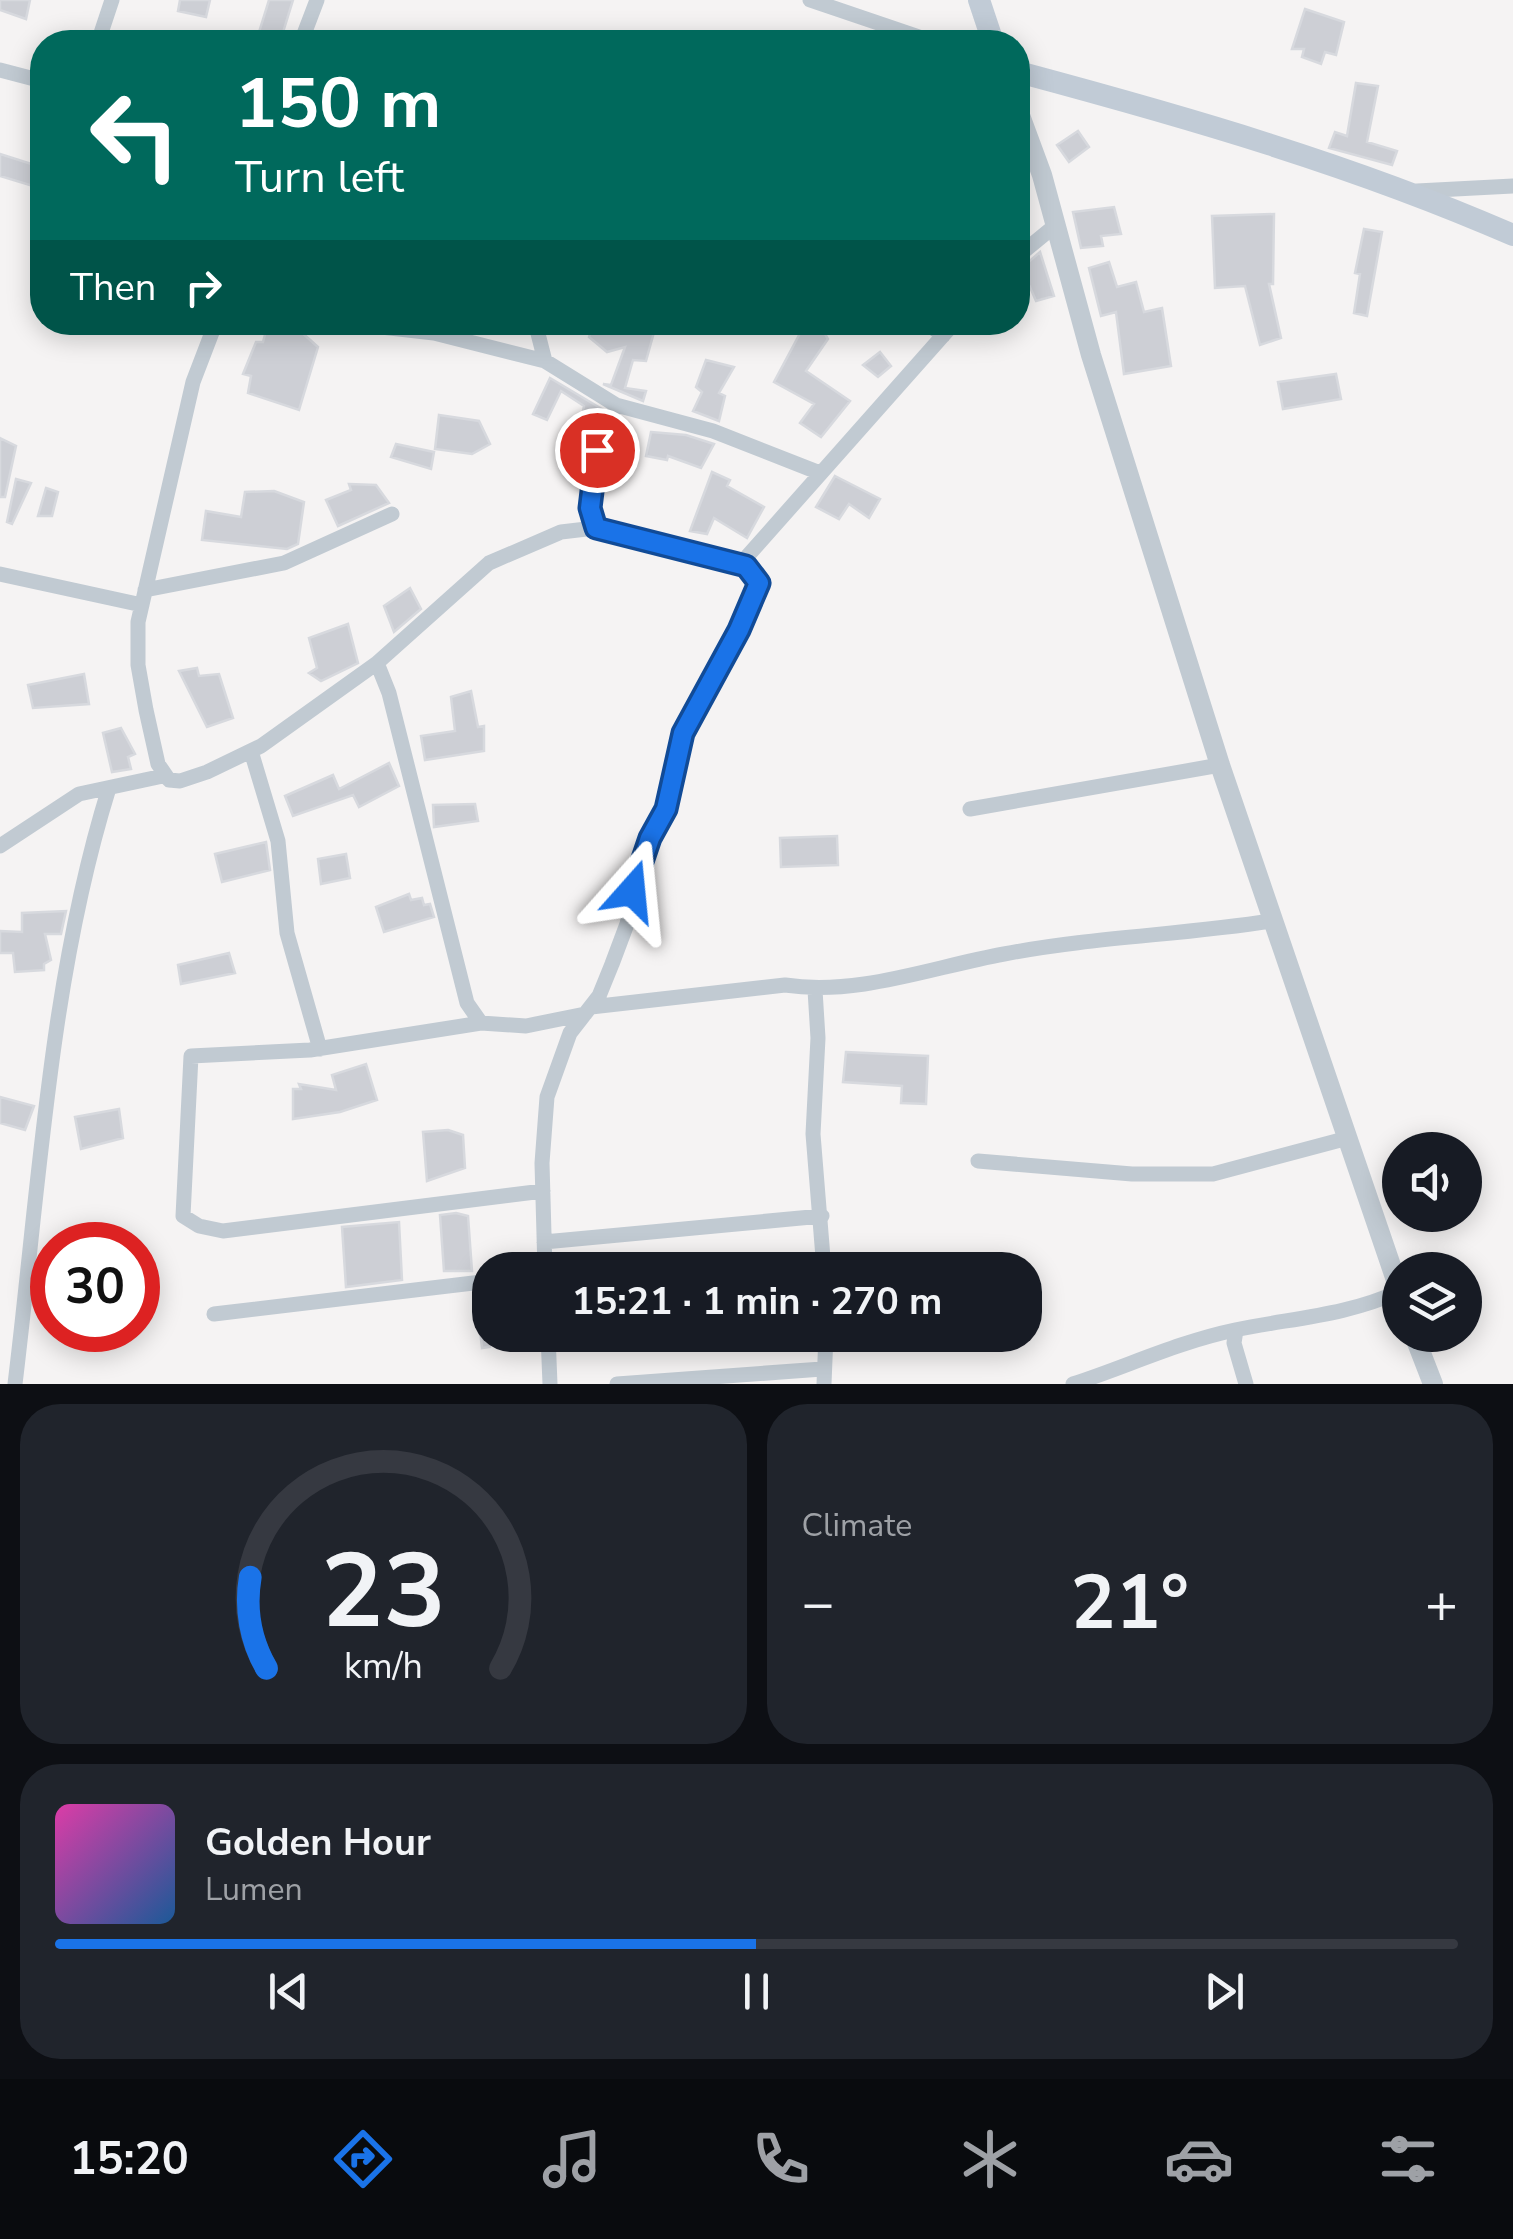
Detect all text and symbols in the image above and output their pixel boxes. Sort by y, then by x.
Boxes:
text: 150 m [235,56,441,152]
icon: left [70,70,200,200]
text: Turn left [235,147,404,208]
icon: right [176,260,231,315]
text: Then [70,262,156,313]
pin [555,408,640,493]
icon: arrive [570,423,625,478]
position arrow [580,839,684,943]
map controls [1382,1132,1482,1352]
button: sound [1382,1132,1482,1232]
speed limit sign: 30 [30,1222,160,1352]
button: layers [1382,1252,1482,1352]
text: 15:21 · 1 min · 270 m [572,1276,942,1327]
text: Climate [802,1504,912,1547]
text: 23 [321,1521,446,1663]
text: 21° [1071,1552,1189,1654]
text: − [802,1566,835,1641]
text: + [1425,1566,1458,1641]
text: km/h [344,1642,423,1691]
text: Golden Hour [205,1817,431,1868]
text: Lumen [205,1868,303,1911]
icon: previous [261,1964,316,2019]
icon: pause [729,1964,784,2019]
icon: next [1197,1964,1252,2019]
icon: directions [328,2124,398,2194]
icon: music [537,2124,607,2194]
icon: phone [746,2124,816,2194]
icon: climate [955,2124,1025,2194]
icon: car [1164,2124,1234,2194]
icon: filters [1373,2124,1443,2194]
text: 15:20 [70,2129,189,2190]

